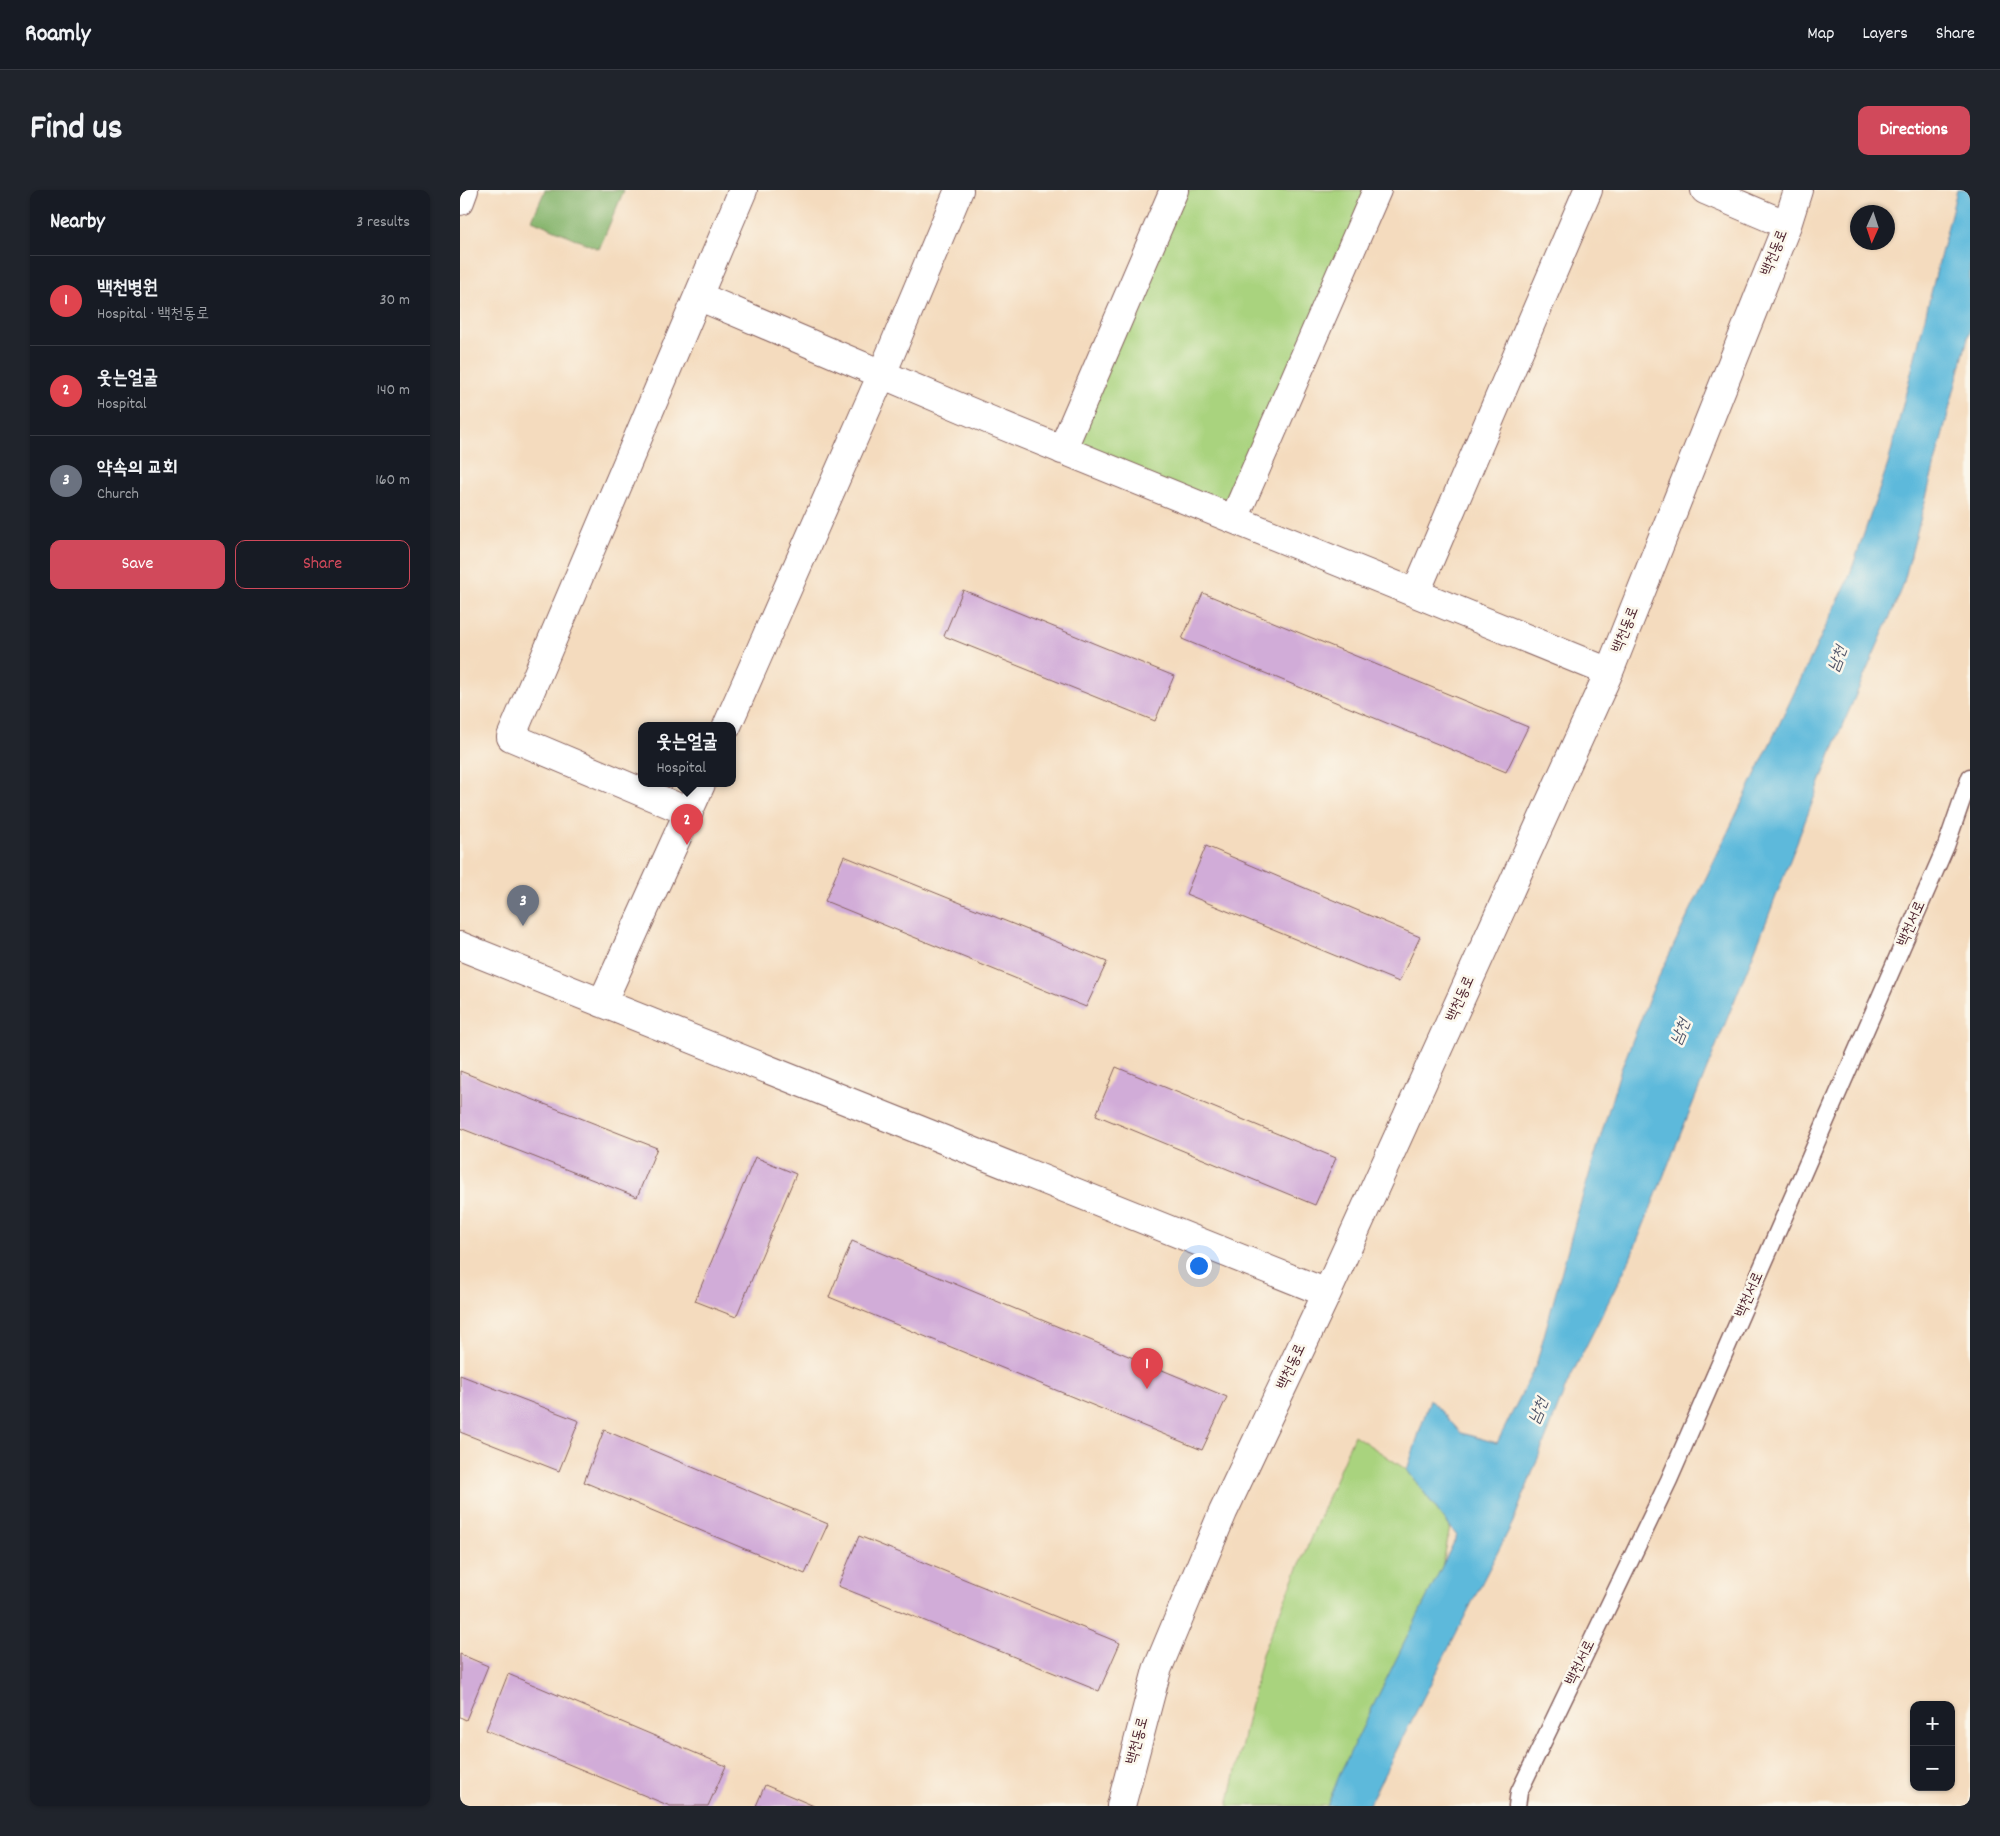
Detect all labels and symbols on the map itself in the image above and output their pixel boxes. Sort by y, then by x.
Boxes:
north arrow [1850,205,1895,250]
street label: 백천동로 [1756,226,1794,280]
street label: 백천동로 [1607,603,1645,657]
water label: 남천 [1823,641,1854,675]
pin: 2 [671,804,703,845]
pin: 3 [507,885,539,926]
street label: 백천서로 [1892,897,1932,951]
street label: 백천동로 [1441,972,1481,1026]
water label: 남천 [1665,1014,1697,1048]
your location [1186,1253,1212,1279]
street label: 백천서로 [1730,1268,1770,1322]
street label: 백천동로 [1272,1340,1312,1394]
pin: 1 [1131,1348,1163,1389]
water label: 남천 [1523,1393,1555,1427]
street label: 백천서로 [1561,1636,1601,1690]
street label: 백천동로 [1121,1715,1155,1767]

